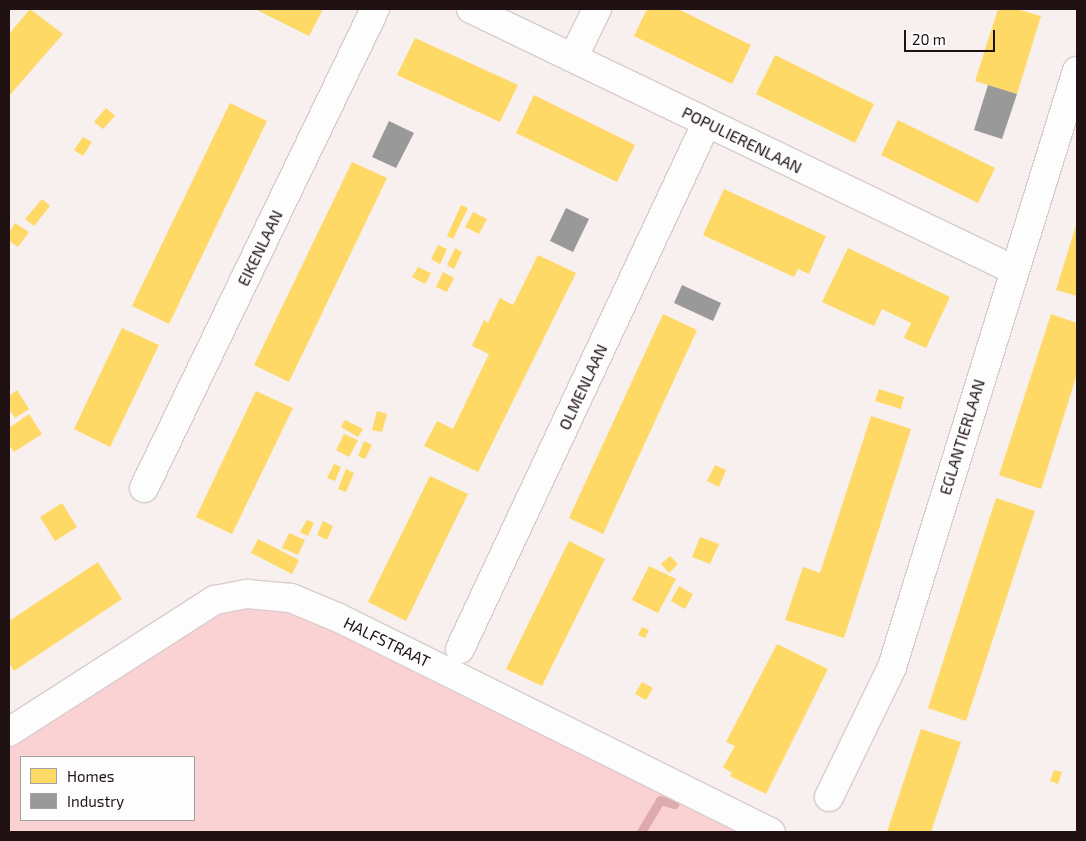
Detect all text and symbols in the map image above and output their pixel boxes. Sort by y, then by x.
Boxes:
scale bar [906,20,997,52]
text: 20 m [912,30,946,48]
street label: POPULIERENLAAN [679,103,805,177]
street label: EIKENLAAN [233,207,287,289]
street label: OLMENLAAN [555,341,611,433]
street label: EGLANTIERLAAN [935,377,989,497]
street label: HALFSTRAAT [341,613,433,671]
legend [20,756,195,821]
text: Homes [67,767,114,785]
text: Industry [67,792,124,810]

